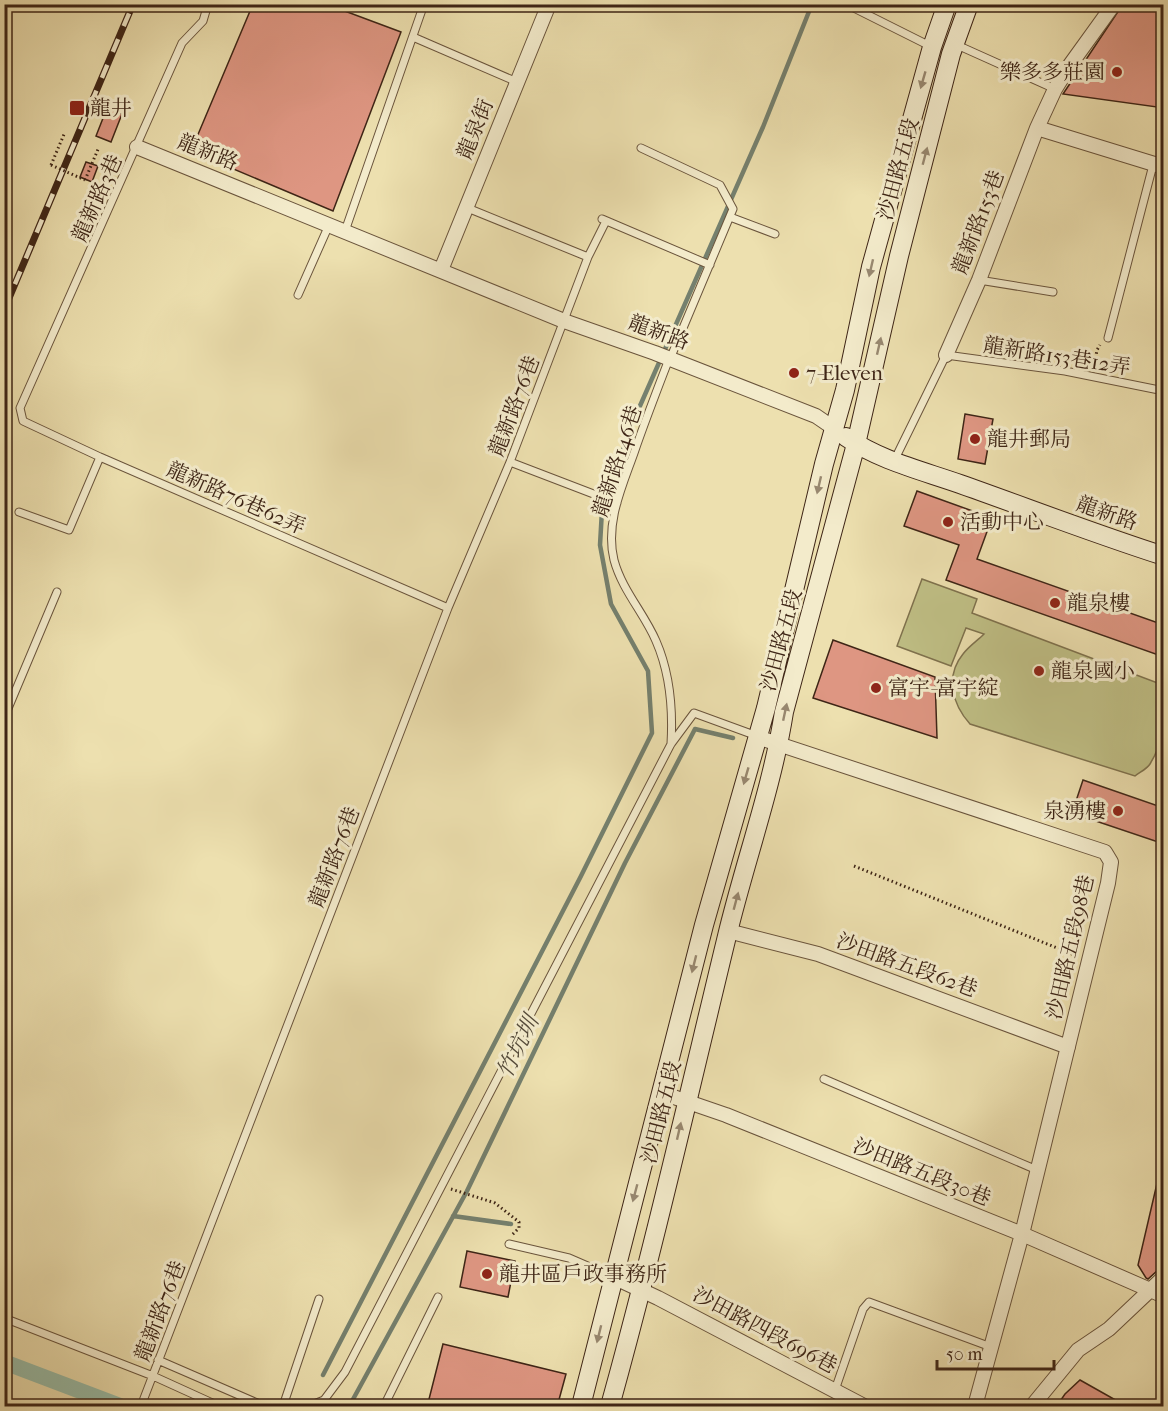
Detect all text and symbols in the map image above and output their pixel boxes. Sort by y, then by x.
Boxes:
place label: 樂多多莊園 [1000,60,1105,84]
marker: 樂多多莊園 [1110,65,1124,79]
one-way arrow [918,71,927,89]
street label: 龍泉街 [452,95,498,163]
place label: 龍井 [90,96,132,120]
marker: 龍井 [68,99,86,117]
street label: 沙田路五段 [873,115,923,223]
street label: 龍新路 [174,129,242,175]
one-way arrow [921,147,930,165]
street label: 龍新路3巷 [67,151,127,245]
street label: 龍新路153巷 [947,167,1009,277]
one-way arrow [866,259,876,277]
street label: 龍新路 [625,310,693,354]
street label: 龍新路153巷12弄 [982,333,1132,379]
one-way arrow [874,336,884,355]
street label: 龍新路76巷 [484,352,544,460]
place label: 7-Eleven [806,361,883,385]
marker: 7-Eleven [787,366,801,380]
street label: 龍新路146巷 [588,402,646,520]
place label: 龍井郵局 [987,427,1071,451]
marker: 龍井郵局 [968,432,982,446]
street label: 龍新路76巷62弄 [163,457,309,539]
one-way arrow [814,476,824,494]
street label: 龍新路 [1073,491,1141,535]
place label: 活動中心 [960,510,1044,534]
marker: 活動中心 [941,515,955,529]
street label: 沙田路五段 [756,586,806,694]
place label: 龍泉樓 [1067,591,1130,615]
marker: 龍泉樓 [1048,596,1062,610]
place label: 龍泉國小 [1051,659,1135,683]
marker: 龍泉國小 [1032,664,1046,678]
place label: 富宇-富宇綻 [888,676,998,700]
marker: 富宇-富宇綻 [869,681,883,695]
one-way arrow [781,702,790,721]
one-way arrow [741,767,750,785]
place label: 泉湧樓 [1043,799,1106,823]
street label: 龍新路76巷 [304,803,364,911]
marker: 泉湧樓 [1111,804,1125,818]
street label: 沙田路五段98巷 [1042,872,1098,1022]
one-way arrow [732,892,742,910]
street label: 沙田路五段62巷 [833,928,981,1002]
one-way arrow [689,955,699,973]
water label: 竹坑圳 [492,1008,546,1082]
street label: 沙田路五段 [637,1058,685,1166]
one-way arrow [675,1122,685,1140]
street label: 沙田路五段30巷 [850,1133,994,1211]
one-way arrow [630,1184,640,1203]
street label: 龍新路76巷 [130,1257,190,1365]
place label: 龍井區戶政事務所 [499,1262,667,1286]
marker: 龍井區戶政事務所 [480,1267,494,1281]
street label: 沙田路四段696巷 [689,1282,841,1378]
one-way arrow [594,1324,604,1343]
scale bar [937,1333,1054,1371]
text: 50 m [946,1344,983,1365]

